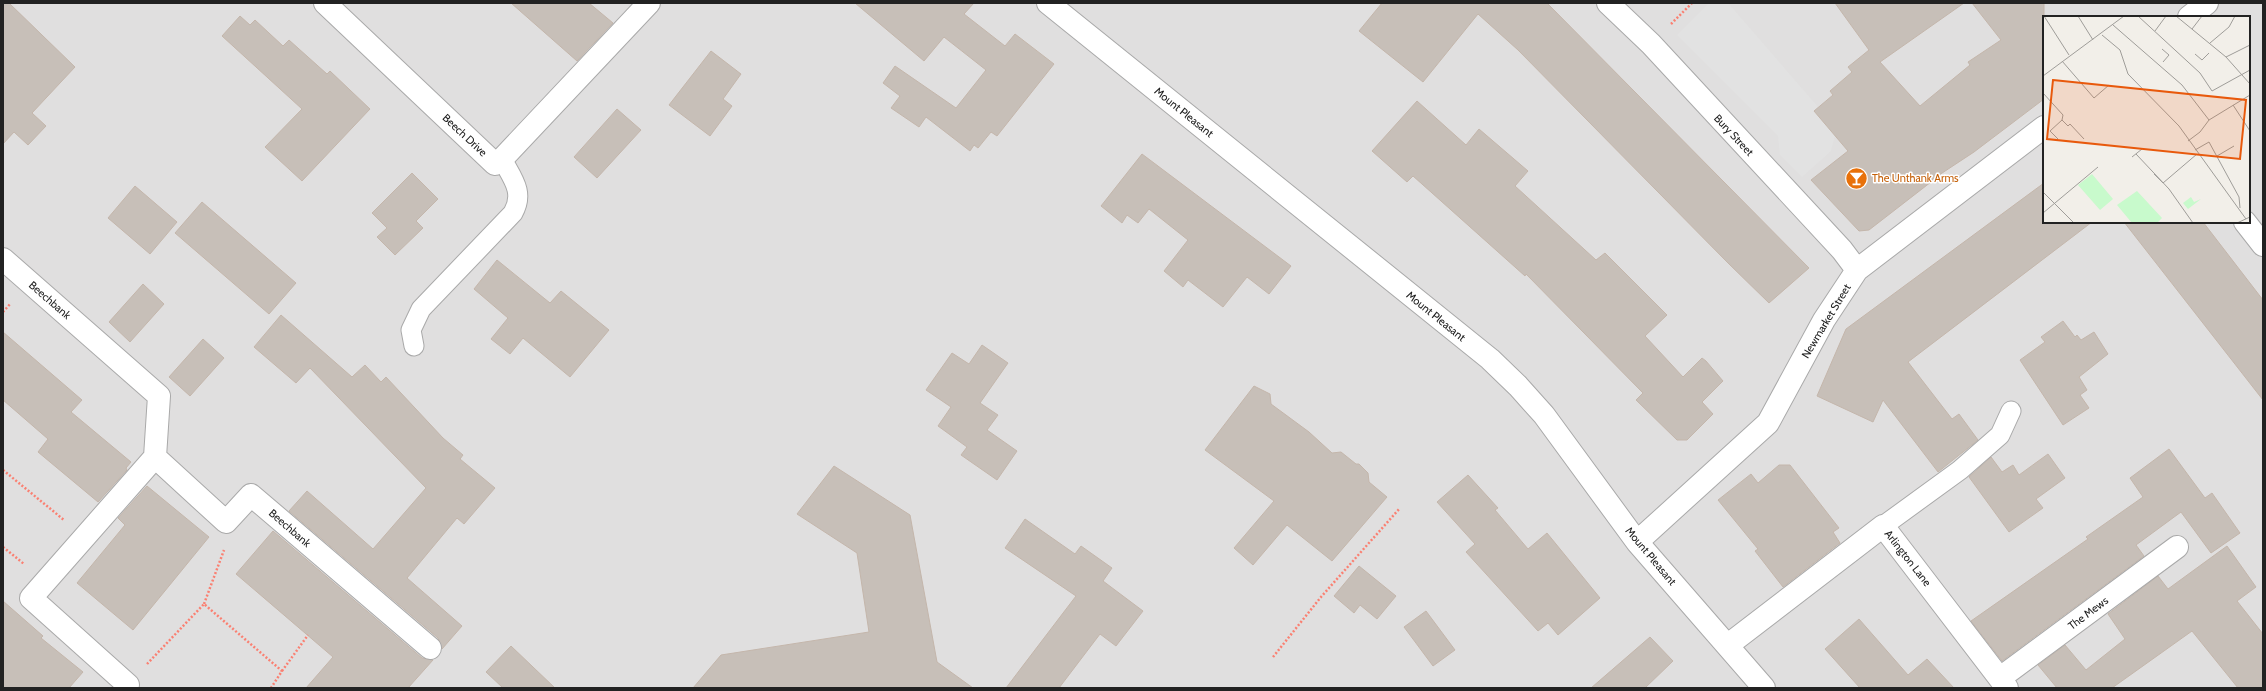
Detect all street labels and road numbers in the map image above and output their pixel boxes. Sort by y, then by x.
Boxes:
street label: Mount Pleasant [1152,84,1217,140]
street label: Beech Drive [440,111,490,159]
street label: Bury Street [1711,111,1757,159]
street label: Beechbank [26,278,74,322]
street label: Newmarket Street [1798,281,1854,361]
street label: Mount Pleasant [1404,288,1469,344]
street label: Beechbank [266,506,314,550]
street label: Mount Pleasant [1622,524,1680,588]
street label: Arlington Lane [1882,527,1935,589]
street label: The Mews [2065,593,2111,633]

